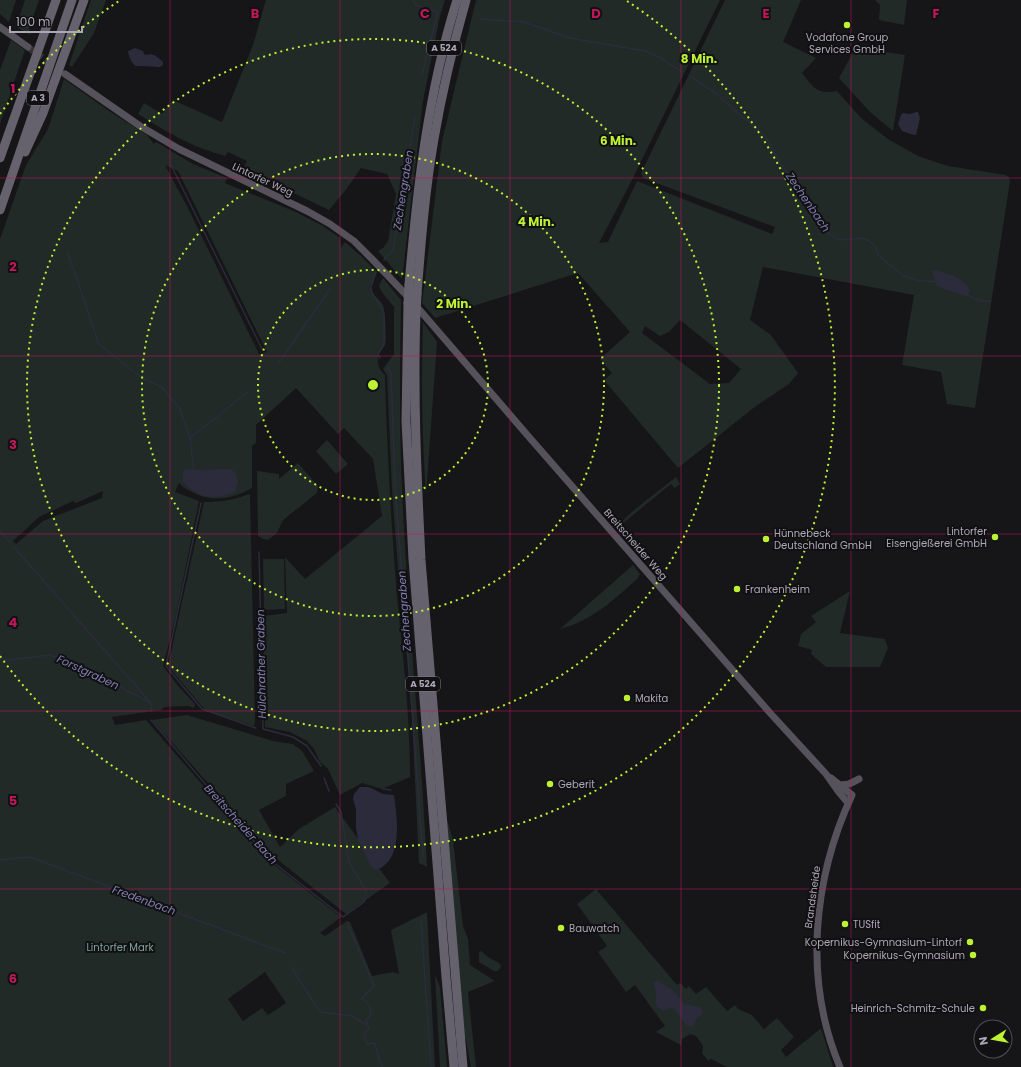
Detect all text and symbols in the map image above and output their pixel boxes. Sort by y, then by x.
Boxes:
text: B [251,4,260,23]
text: C [420,4,430,23]
text: D [591,4,601,23]
text: E [762,4,770,23]
text: F [932,4,940,23]
scale bar [10,8,82,34]
text: 100 m [16,13,50,30]
marker: Vodafone Group Services GmbH [842,20,852,30]
place label: Vodafone Group Services GmbH [806,30,889,57]
road number: A 524 [427,41,461,55]
text: 8 Min. [681,50,717,67]
text: 1 [11,79,15,98]
road number: A 3 [27,91,49,105]
text: 6 Min. [600,132,636,149]
water label: Zechengraben [389,149,417,232]
street label: Lintorfer Weg [230,159,296,200]
water label: Zechenbach [782,168,834,235]
text: 4 Min. [518,213,554,230]
text: 2 [9,257,17,276]
text: 2 Min. [436,295,472,312]
centre of rings [366,378,380,392]
text: 3 [9,435,17,454]
street label: Breitscheider Weg [600,505,671,583]
place label: Lintorfer Eisengießerei GmbH [886,524,987,551]
place label: Hünnebeck Deutschland GmbH [774,526,872,553]
marker: Lintorfer Eisengießerei GmbH [990,532,1000,542]
marker: Hünnebeck Deutschland GmbH [761,534,771,544]
water label: Zechengraben [393,570,415,653]
place label: Frankenheim [745,582,810,597]
marker: Frankenheim [732,584,742,594]
water label: Hülchrather Graben [252,609,270,719]
text: 4 [9,613,18,632]
water label: Forstgraben [54,651,122,693]
road number: A 524 [406,677,440,691]
place label: Makita [635,691,668,706]
marker: Makita [622,693,632,703]
place label: Geberit [558,777,595,792]
marker: Geberit [545,779,555,789]
water label: Breitscheider Bach [201,780,281,868]
text: 5 [9,791,17,810]
street label: Brandsheide [801,865,824,929]
water label: Fredenbach [110,881,178,919]
place label: TUSfit [853,917,881,932]
marker: TUSfit [840,919,850,929]
place label: Bauwatch [569,921,619,936]
marker: Bauwatch [556,923,566,933]
place label: Kopernikus-Gymnasium-Lintorf [805,935,962,950]
marker: Kopernikus-Gymnasium-Lintorf [965,937,975,947]
park label: Lintorfer Mark [86,940,154,955]
place label: Kopernikus-Gymnasium [844,948,965,963]
marker: Kopernikus-Gymnasium [968,950,978,960]
text: 6 [9,969,17,988]
place label: Heinrich-Schmitz-Schule [851,1001,975,1016]
marker: Heinrich-Schmitz-Schule [978,1003,988,1013]
north arrow [973,1019,1013,1059]
text: N [975,1035,992,1046]

